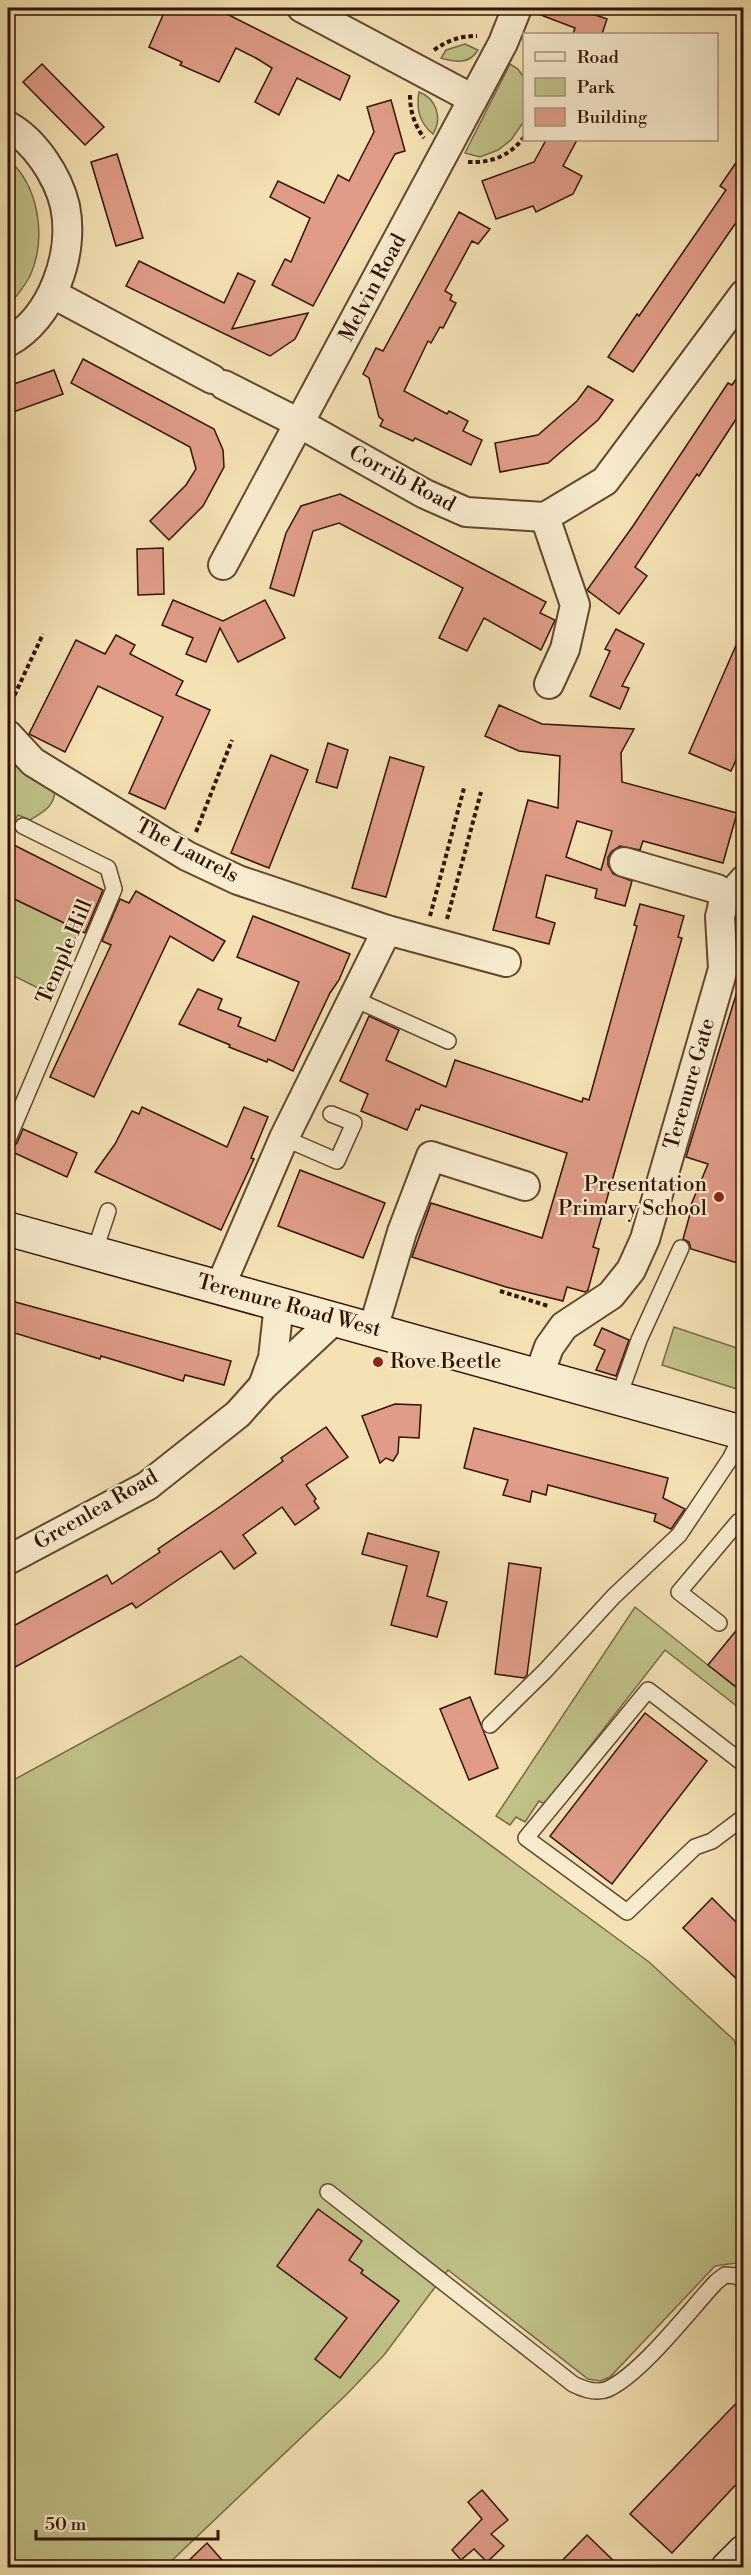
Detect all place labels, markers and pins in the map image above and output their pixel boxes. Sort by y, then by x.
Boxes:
place label: Presentation Primary School [558,1172,707,1222]
marker: Presentation Primary School [712,1190,726,1204]
place label: Rove Beetle [390,1349,501,1375]
marker: Rove Beetle [371,1355,385,1369]

